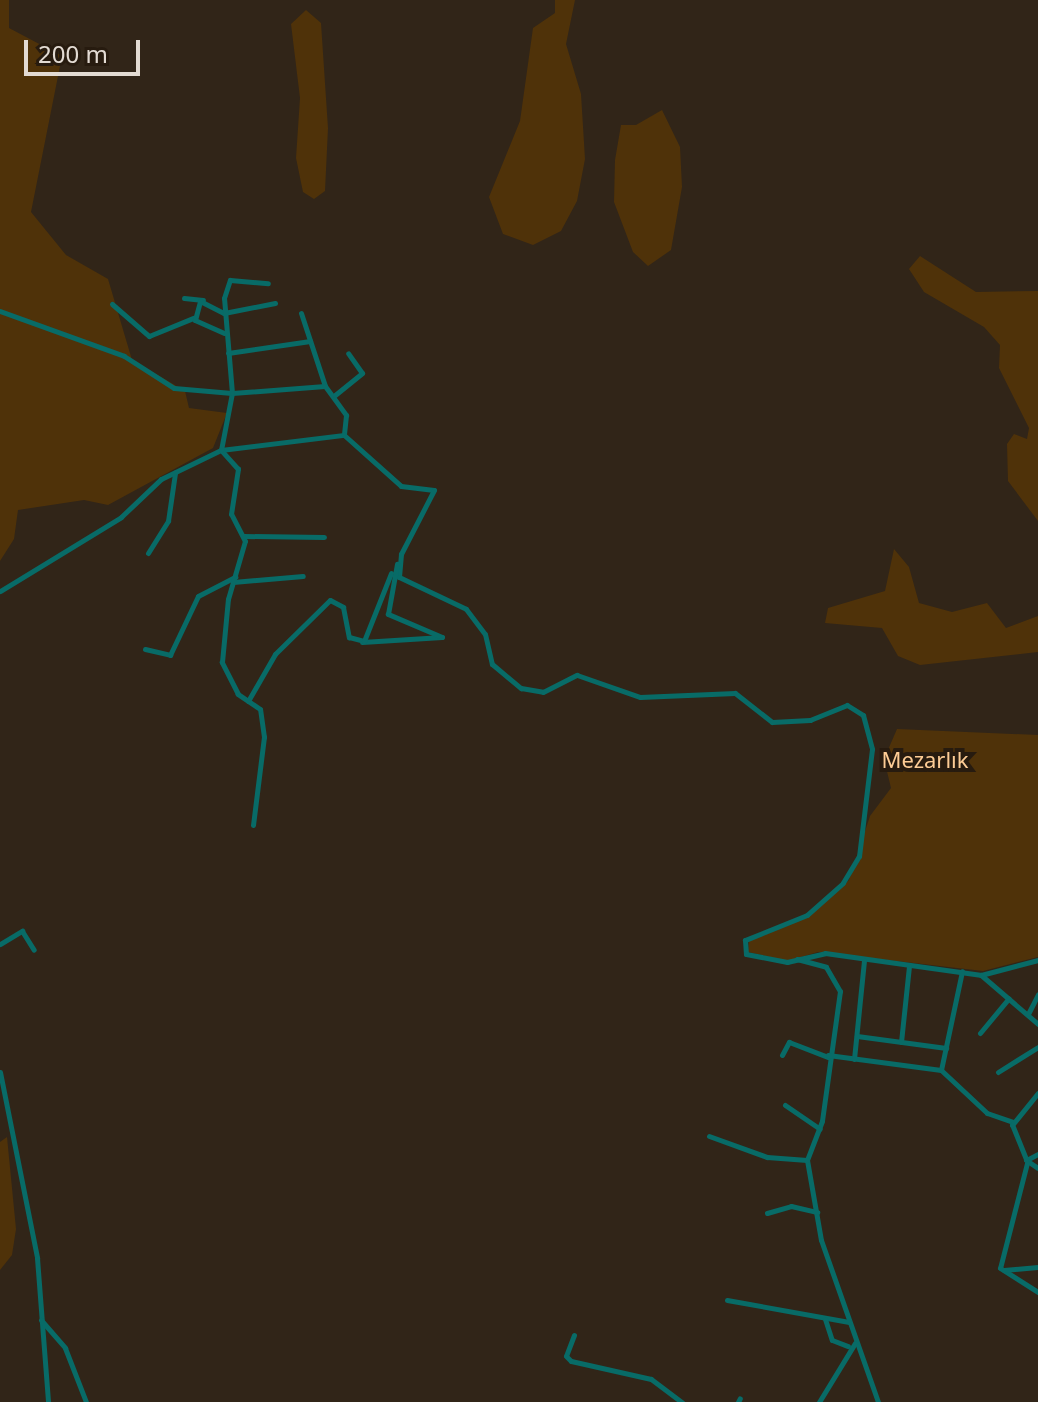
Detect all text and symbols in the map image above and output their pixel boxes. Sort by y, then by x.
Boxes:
scale bar [28,24,144,74]
text: 200 m [38,37,108,70]
park label: Mezarlık [881,747,969,773]

